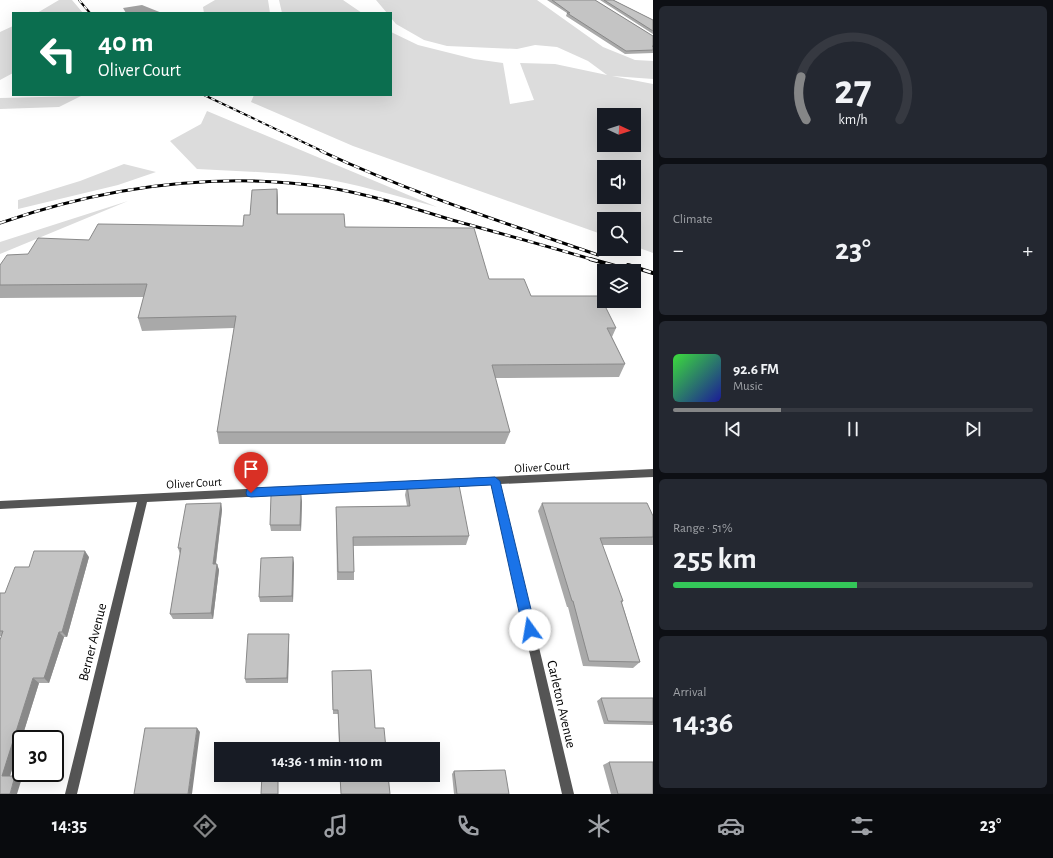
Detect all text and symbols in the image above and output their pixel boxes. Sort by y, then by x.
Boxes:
icon: left [32,28,84,80]
text: 40 m [98,29,154,57]
text: Oliver Court [98,62,181,80]
text: 27 [834,70,872,111]
north arrow [597,108,641,152]
map controls [597,108,641,308]
text: km/h [838,112,868,126]
button: sound [597,160,641,204]
button: search [597,212,641,256]
text: Climate [673,213,712,226]
text: 23° [835,235,871,265]
text: − [673,239,684,261]
text: + [1022,239,1033,261]
button: layers [597,264,641,308]
text: 92.6 FM [733,362,779,377]
text: Music [733,380,763,393]
icon: previous [722,418,744,440]
icon: pause [842,418,864,440]
icon: next [962,418,984,440]
pin [234,452,268,493]
icon: arrive [240,458,262,480]
street label: Oliver Court [514,460,570,474]
street label: Oliver Court [166,476,222,490]
text: Range · 51% [673,522,733,535]
text: 255 km [673,544,757,574]
street label: Berner Avenue [77,602,109,683]
position arrow [509,609,551,651]
street label: Carleton Avenue [544,659,578,749]
text: Arrival [673,686,706,699]
text: 14:36 [673,708,733,738]
speed limit sign: 30 [12,730,64,782]
text: 14:36 · 1 min · 110 m [272,754,382,769]
icon: directions [191,812,219,840]
icon: music [322,812,350,840]
icon: phone [454,812,482,840]
icon: climate [585,812,613,840]
icon: car [717,812,745,840]
icon: filters [848,812,876,840]
text: 14:35 [52,817,87,835]
text: 23° [980,817,1001,835]

